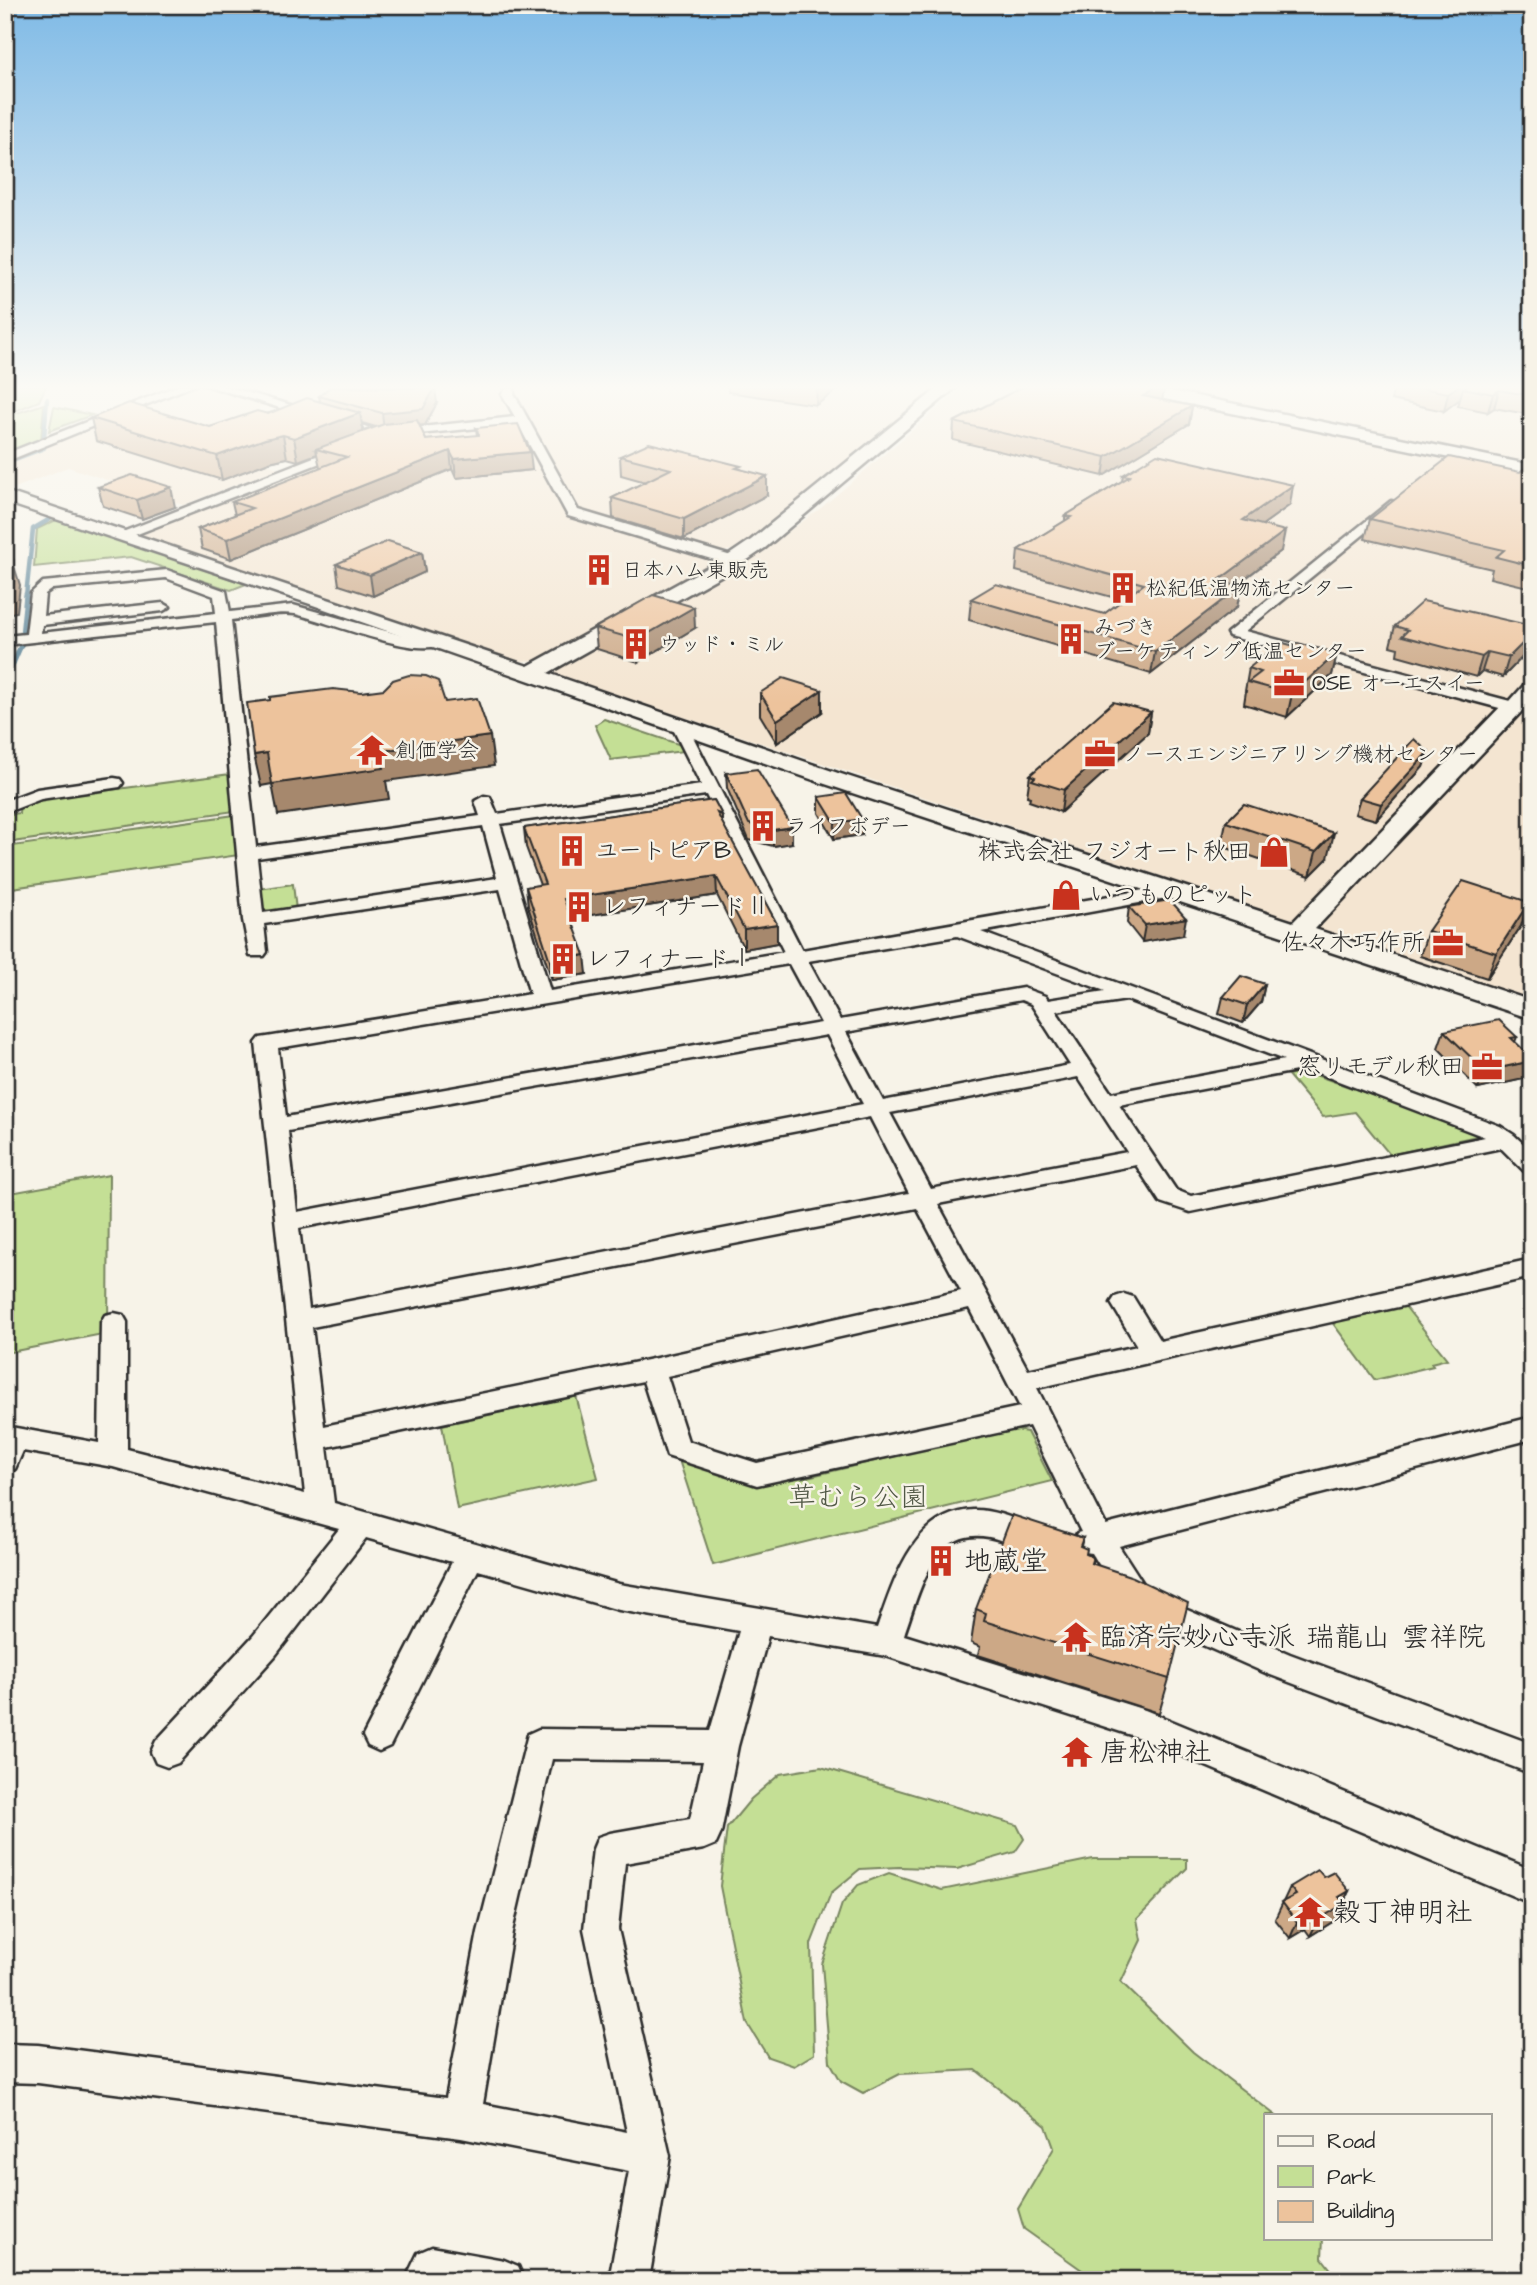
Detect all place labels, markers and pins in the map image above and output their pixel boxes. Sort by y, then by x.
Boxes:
building icon: 日本ハム東販売 [582,553,616,587]
place label: 日本ハム東販売 [622,556,769,585]
building icon: 松紀低温物流センター [1106,571,1140,605]
place label: 松紀低温物流センター [1146,574,1355,603]
place label: みづき ブーケティング低温センター [1094,613,1367,666]
building icon: みづき ブーケティング低温センター [1054,622,1088,656]
building icon: ウッド・ミル [619,627,653,661]
place label: ウッド・ミル [659,630,785,659]
office icon: OSE オーエスイー [1272,666,1306,700]
place label: OSE オーエスイー [1312,669,1485,698]
temple icon: 創価学会 [355,733,389,767]
place label: 創価学会 [395,736,479,765]
office icon: ノースエンジニアリング機材センター [1083,737,1117,771]
place label: ノースエンジニアリング機材センター [1123,740,1478,769]
building icon: ライフボデー [746,809,780,843]
place label: ライフボデー [786,812,911,841]
building icon: ユートピアB [555,834,589,868]
place label: ユートピアB [595,834,731,868]
place label: 株式会社 フジオート秋田 [977,835,1251,869]
shop icon: 株式会社 フジオート秋田 [1257,835,1291,869]
shop icon: いつものピット [1049,878,1083,912]
place label: いつものピット [1089,878,1257,912]
building icon: レフィナードⅡ [562,890,596,924]
place label: レフィナードⅡ [602,890,770,924]
place label: 佐々木巧作所 [1281,926,1425,960]
office icon: 佐々木巧作所 [1431,926,1465,960]
building icon: レフィナードⅠ [546,942,580,976]
place label: レフィナードⅠ [586,942,754,976]
place label: 窓リモデル秋田 [1297,1050,1464,1084]
office icon: 窓リモデル秋田 [1470,1050,1504,1084]
place label: 地蔵堂 [964,1542,1048,1581]
building icon: 地蔵堂 [924,1544,958,1578]
place label: 臨済宗妙心寺派 瑞龍山 雲祥院 [1099,1618,1485,1657]
temple icon: 臨済宗妙心寺派 瑞龍山 雲祥院 [1059,1620,1093,1654]
place label: 唐松神社 [1100,1733,1212,1772]
temple icon: 唐松神社 [1060,1735,1094,1769]
place label: 穀丁神明社 [1333,1893,1473,1932]
temple icon: 穀丁神明社 [1293,1895,1327,1929]

